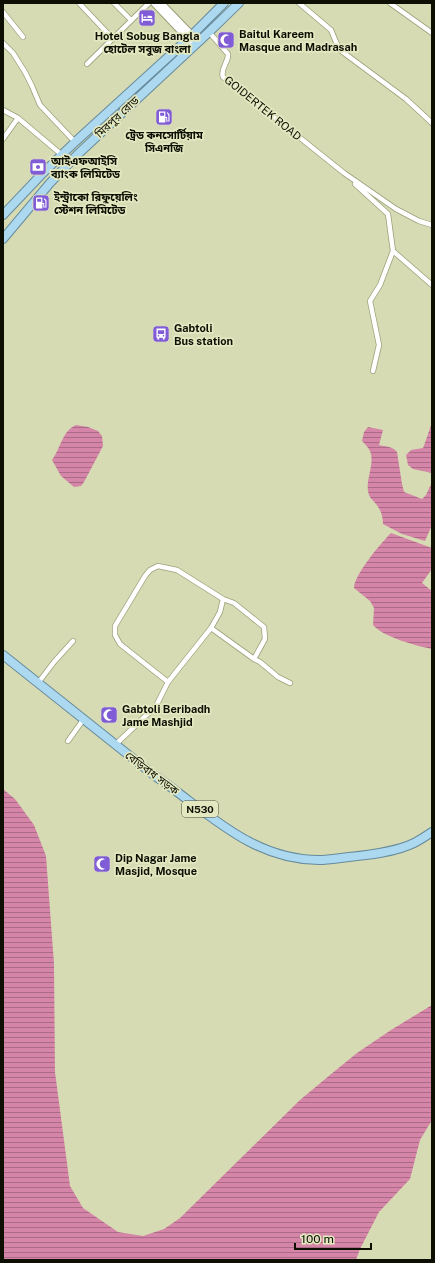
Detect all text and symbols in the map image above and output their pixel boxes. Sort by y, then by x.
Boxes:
hotel icon: Hotel Sobug Bangla হোটেল সবুজ বাংলা [137,8,157,28]
place label: Baitul Kareem Masque and Madrasah [239,28,357,53]
place label: Hotel Sobug Bangla হোটেল সবুজ বাংলা [95,30,199,56]
mosque icon: Baitul Kareem Masque and Madrasah [216,30,236,50]
street label: GOIDERTEK ROAD [222,73,304,143]
street label: মিরপুর রোড [92,94,142,141]
fuel station icon: ট্রেড কনসোর্টিয়াম সিএনজি [154,107,174,127]
place label: ট্রেড কনসোর্টিয়াম সিএনজি [125,127,203,154]
place label: আইএফআইসি ব্যাংক লিমিটেড [50,155,121,180]
bank icon: আইএফআইসি ব্যাংক লিমিটেড [28,157,48,177]
place label: ইন্ট্রাকো রিফুয়েলিং স্টেশন লিমিটেড [53,191,138,216]
fuel station icon: ইন্ট্রাকো রিফুয়েলিং স্টেশন লিমিটেড [31,193,51,213]
place label: Gabtoli Bus station [174,322,233,347]
bus stop icon: Gabtoli Bus station [151,324,171,344]
place label: Gabtoli Beribadh Jame Mashjid [122,703,210,728]
mosque icon: Gabtoli Beribadh Jame Mashjid [99,705,119,725]
street label: বেড়িবাধ সড়ক [123,749,181,797]
road number: N530 [182,801,218,817]
place label: Dip Nagar Jame Masjid, Mosque [115,852,197,877]
mosque icon: Dip Nagar Jame Masjid, Mosque [92,854,112,874]
scale bar [295,1225,371,1251]
text: 100 m [301,1232,334,1246]

